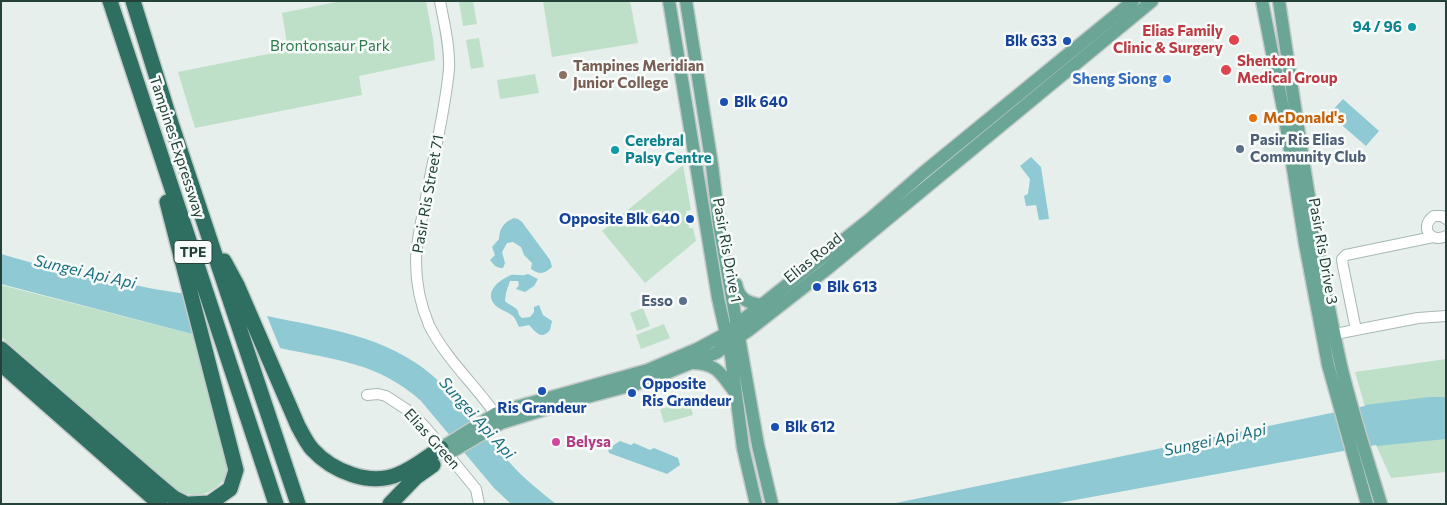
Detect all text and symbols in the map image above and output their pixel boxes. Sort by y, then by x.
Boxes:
place label: 94 / 96 [1352,18,1402,36]
marker: 94 / 96 [1406,21,1418,33]
place label: Elias Family Clinic & Surgery [1113,22,1223,57]
place label: Blk 633 [1005,32,1057,50]
marker: Elias Family Clinic & Surgery [1227,33,1241,47]
marker: Blk 633 [1061,35,1073,47]
park label: Brontonsaur Park [270,37,390,55]
place label: Shenton Medical Group [1237,52,1338,87]
place label: Tampines Meridian Junior College [573,57,704,92]
marker: Shenton Medical Group [1219,63,1233,77]
marker: Tampines Meridian Junior College [557,69,569,81]
place label: Sheng Siong [1073,70,1157,88]
marker: Sheng Siong [1161,73,1173,85]
street label: Tampines Expressway [146,74,208,220]
place label: Blk 640 [734,93,788,111]
marker: Blk 640 [718,96,730,108]
place label: McDonald's [1263,109,1344,127]
marker: McDonald's [1247,112,1259,124]
place label: Pasir Ris Elias Community Club [1250,131,1366,166]
place label: Cerebral Palsy Centre [625,132,712,167]
street label: Pasir Ris Street 71 [409,133,447,255]
marker: Pasir Ris Elias Community Club [1234,143,1246,155]
marker: Cerebral Palsy Centre [609,144,621,156]
street label: Pasir Ris Drive 1 [709,196,745,304]
street label: Pasir Ris Drive 3 [1305,196,1341,306]
place label: Opposite Blk 640 [559,210,680,228]
marker: Opposite Blk 640 [684,213,696,225]
street label: Elias Road [780,229,846,287]
road number: TPE [174,240,212,264]
water label: Sungei Api Api [32,251,138,293]
place label: Blk 613 [827,278,877,296]
marker: Blk 613 [811,281,823,293]
place label: Esso [641,292,673,310]
marker: Esso [677,295,689,307]
water label: Sungei Api Api [435,373,519,463]
place label: Opposite Ris Grandeur [642,375,731,410]
marker: Ris Grandeur [536,385,548,397]
marker: Opposite Ris Grandeur [626,387,638,399]
place label: Ris Grandeur [497,399,587,417]
street label: Elias Green [400,405,464,473]
place label: Blk 612 [785,418,835,436]
water label: Sungei Api Api [1162,420,1268,460]
marker: Blk 612 [769,421,781,433]
place label: Belysa [566,433,611,451]
marker: Belysa [550,436,562,448]

